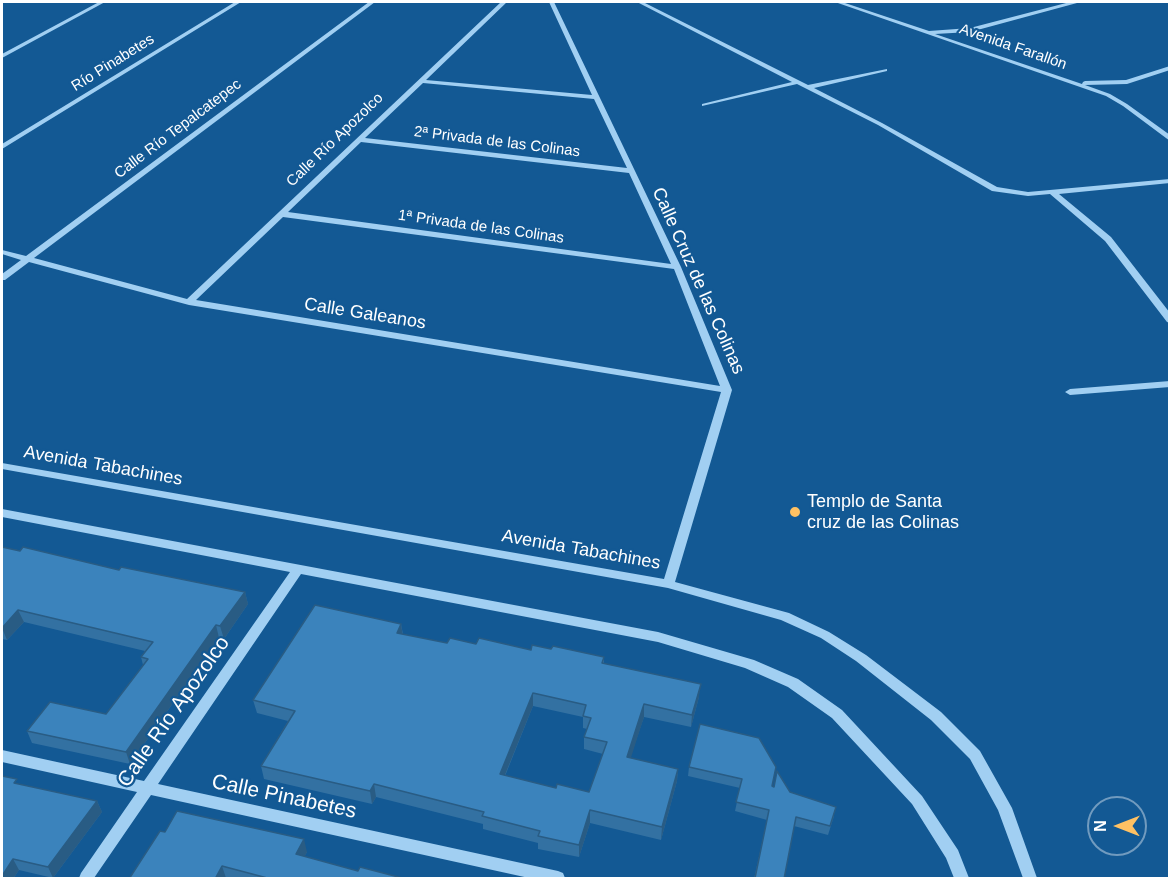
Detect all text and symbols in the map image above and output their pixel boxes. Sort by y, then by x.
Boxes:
street label: Avenida Farallón [957,20,1069,74]
street label: Río Pinabetes [68,30,158,96]
street label: Calle Río Tepalcatepec [111,75,245,183]
street label: Calle Río Apozolco [283,89,387,191]
street label: 2ª Privada de las Colinas [413,123,581,161]
street label: Calle Cruz de las Colinas [647,184,749,378]
street label: 1ª Privada de las Colinas [397,206,565,248]
street label: Calle Galeanos [303,294,427,334]
street label: Avenida Tabachines [22,441,184,491]
place label: Templo de Santa cruz de las Colinas [807,491,959,534]
marker: Templo de Santa cruz de las Colinas [788,505,802,519]
street label: Avenida Tabachines [500,525,662,575]
street label: Calle Río Apozolco [112,632,236,792]
street label: Calle Pinabetes [209,769,359,825]
north arrow [1087,796,1147,856]
text: N [1092,820,1109,832]

